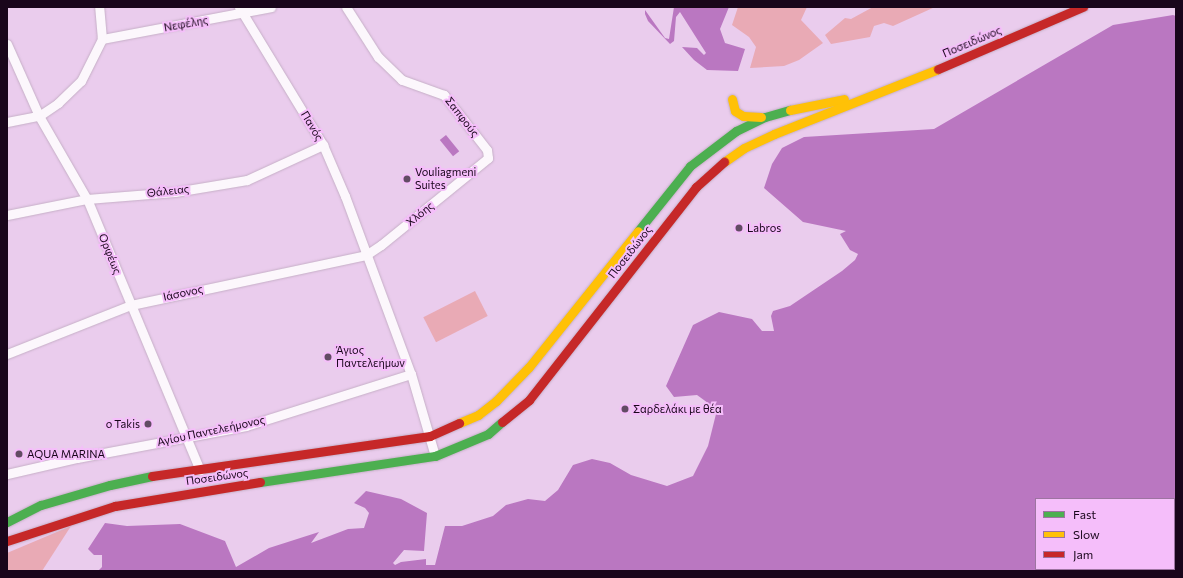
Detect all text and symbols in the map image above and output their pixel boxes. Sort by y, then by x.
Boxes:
street label: Νεφέλης [163,14,209,34]
street label: Ποσειδώνος [941,24,1003,60]
street label: Σαπφούς [442,95,482,139]
street label: Πανός [298,109,326,143]
place label: Vouliagmeni Suites [415,166,476,192]
marker: Vouliagmeni Suites [402,174,412,184]
street label: Θάλειας [146,182,190,200]
street label: Χλόης [404,199,436,229]
place label: Labros [747,221,781,235]
street label: Ποσειδώνος [605,223,655,281]
marker: Labros [734,223,744,233]
street label: Ορφέως [96,232,124,276]
street label: Ιάσονος [162,282,204,304]
place label: Άγιος Παντελεήμων [336,344,405,370]
marker: Άγιος Παντελεήμων [323,352,333,362]
place label: Σαρδελάκι με θέα [633,402,722,416]
marker: Σαρδελάκι με θέα [620,404,630,414]
street label: Αγίου Παντελεήμονος [156,413,266,449]
place label: o Takis [106,417,140,431]
marker: o Takis [143,419,153,429]
place label: AQUA MARINA [27,447,105,461]
marker: AQUA MARINA [14,449,24,459]
street label: Ποσειδώνος [185,466,249,488]
legend [1035,498,1175,570]
text: Fast [1073,507,1096,521]
text: Slow [1073,527,1100,541]
text: Jam [1073,547,1093,561]

